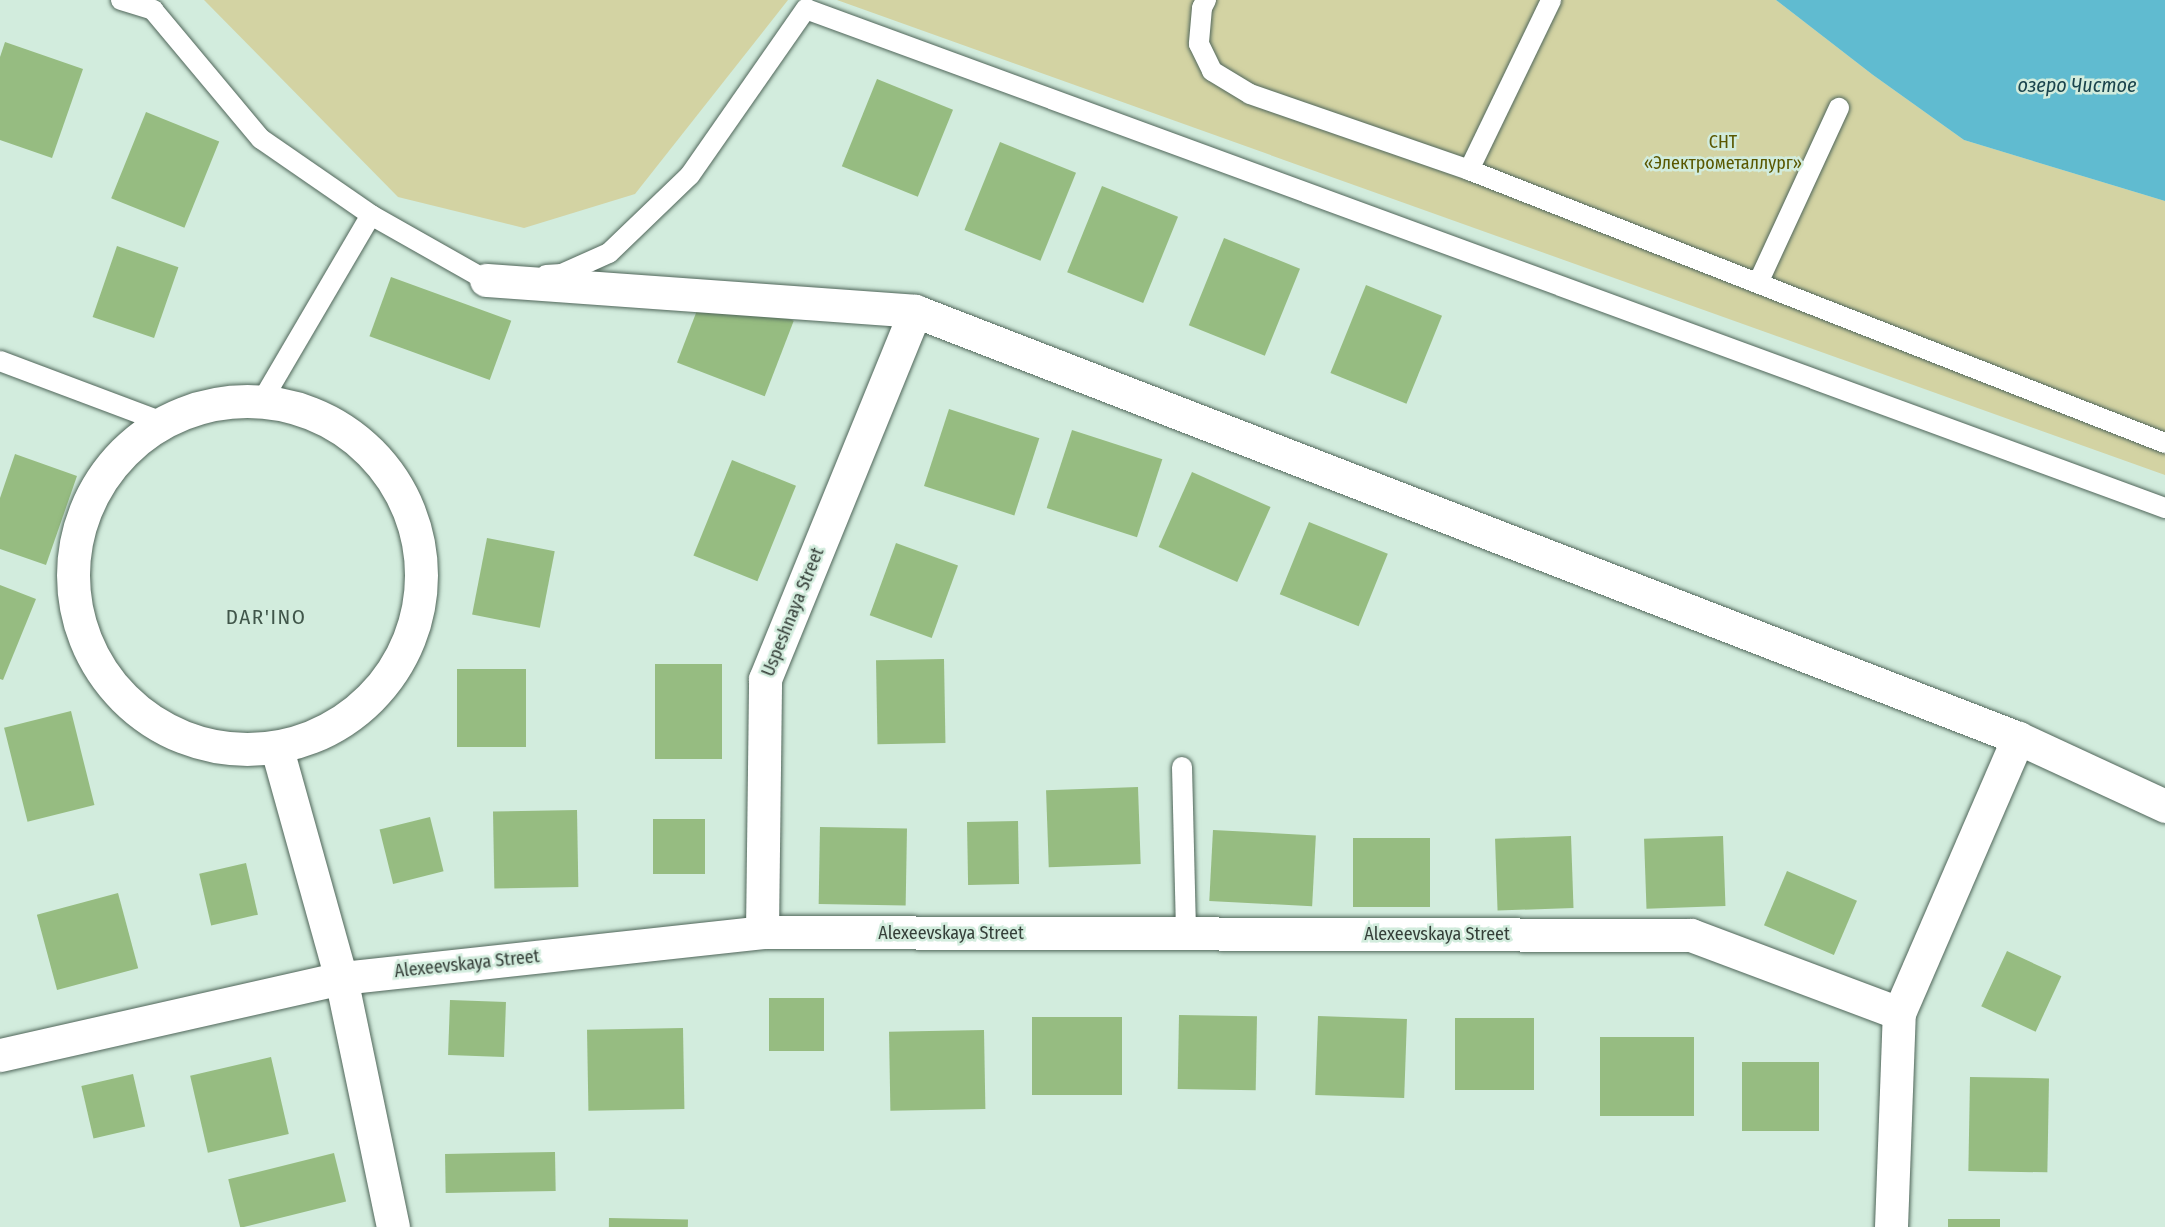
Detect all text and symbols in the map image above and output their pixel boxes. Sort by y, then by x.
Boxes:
water label: озеро Чистое [2017,73,2137,97]
park label: СНТ «Электрометаллург» [1644,132,1802,174]
street label: Uspeshnaya Street [757,544,829,680]
district label: DAR'INO [226,604,306,630]
street label: Alexeevskaya Street [878,922,1024,944]
street label: Alexeevskaya Street [1364,923,1510,945]
street label: Alexeevskaya Street [393,946,541,982]

